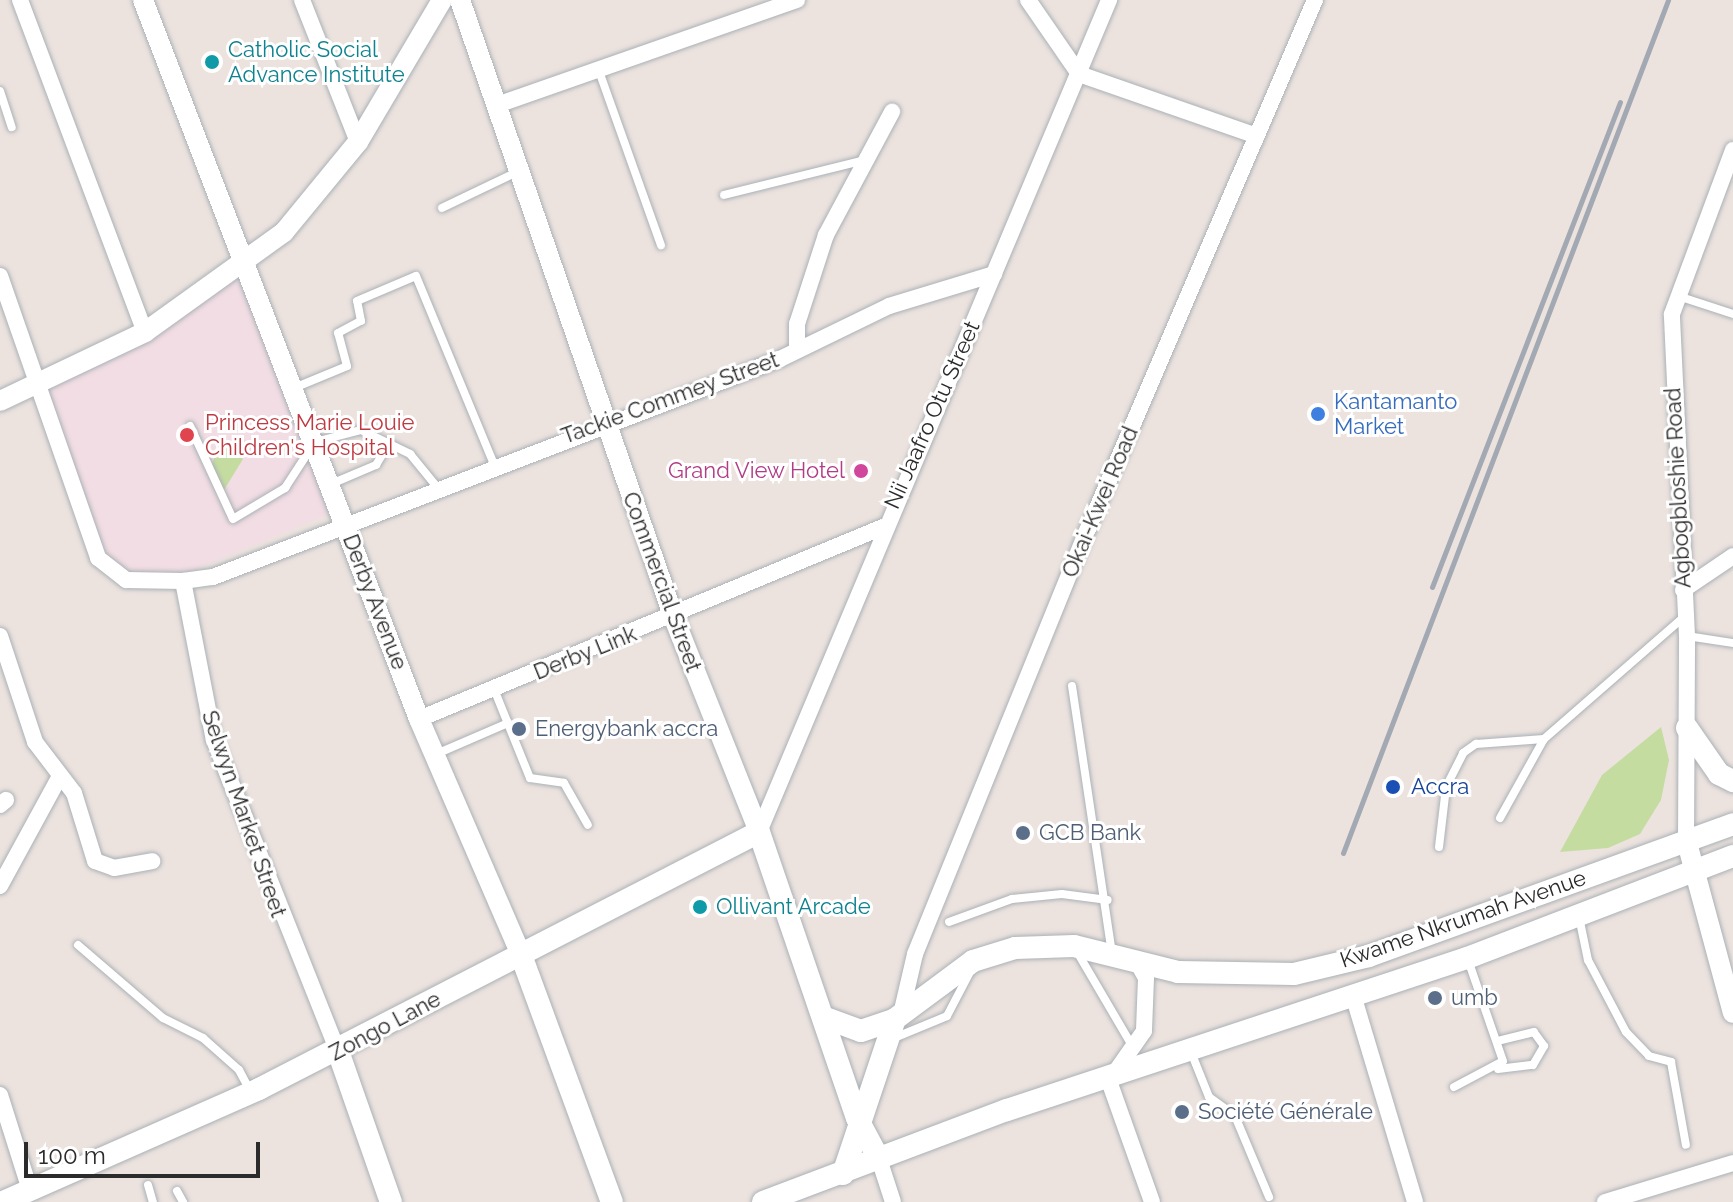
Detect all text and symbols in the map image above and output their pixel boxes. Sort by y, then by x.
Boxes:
place label: Catholic Social Advance Institute [228,36,405,88]
marker: Catholic Social Advance Institute [203,53,221,71]
street label: Nii Jaafro Otu Street [879,317,985,513]
street label: Tackie Commey Street [557,346,783,450]
street label: Agbogbloshie Road [1660,387,1696,589]
place label: Kantamanto Market [1334,388,1457,440]
marker: Kantamanto Market [1309,405,1327,423]
place label: Princess Marie Louie Children's Hospital [205,409,414,460]
street label: Okai-Kwei Road [1056,423,1144,581]
marker: Princess Marie Louie Children's Hospital [176,424,198,446]
place label: Grand View Hotel [667,458,845,484]
marker: Grand View Hotel [852,462,870,480]
street label: Commercial Street [617,488,707,676]
street label: Derby Avenue [337,530,413,674]
street label: Derby Link [529,620,641,686]
street label: Selwyn Market Street [196,707,292,921]
place label: Energybank accra [535,716,718,742]
marker: Energybank accra [510,720,528,738]
place label: Accra [1411,774,1469,800]
marker: Accra [1382,776,1404,798]
place label: GCB Bank [1039,820,1141,846]
marker: GCB Bank [1014,824,1032,842]
street label: Kwame Nkrumah Avenue [1336,864,1590,974]
place label: Ollivant Arcade [716,894,871,920]
marker: Ollivant Arcade [691,898,709,916]
place label: umb [1451,985,1498,1011]
street label: Zongo Lane [325,986,445,1066]
marker: umb [1426,989,1444,1007]
place label: Société Générale [1198,1099,1373,1125]
marker: Société Générale [1173,1103,1191,1121]
scale bar [28,1126,264,1176]
text: 100 m [38,1141,106,1170]

